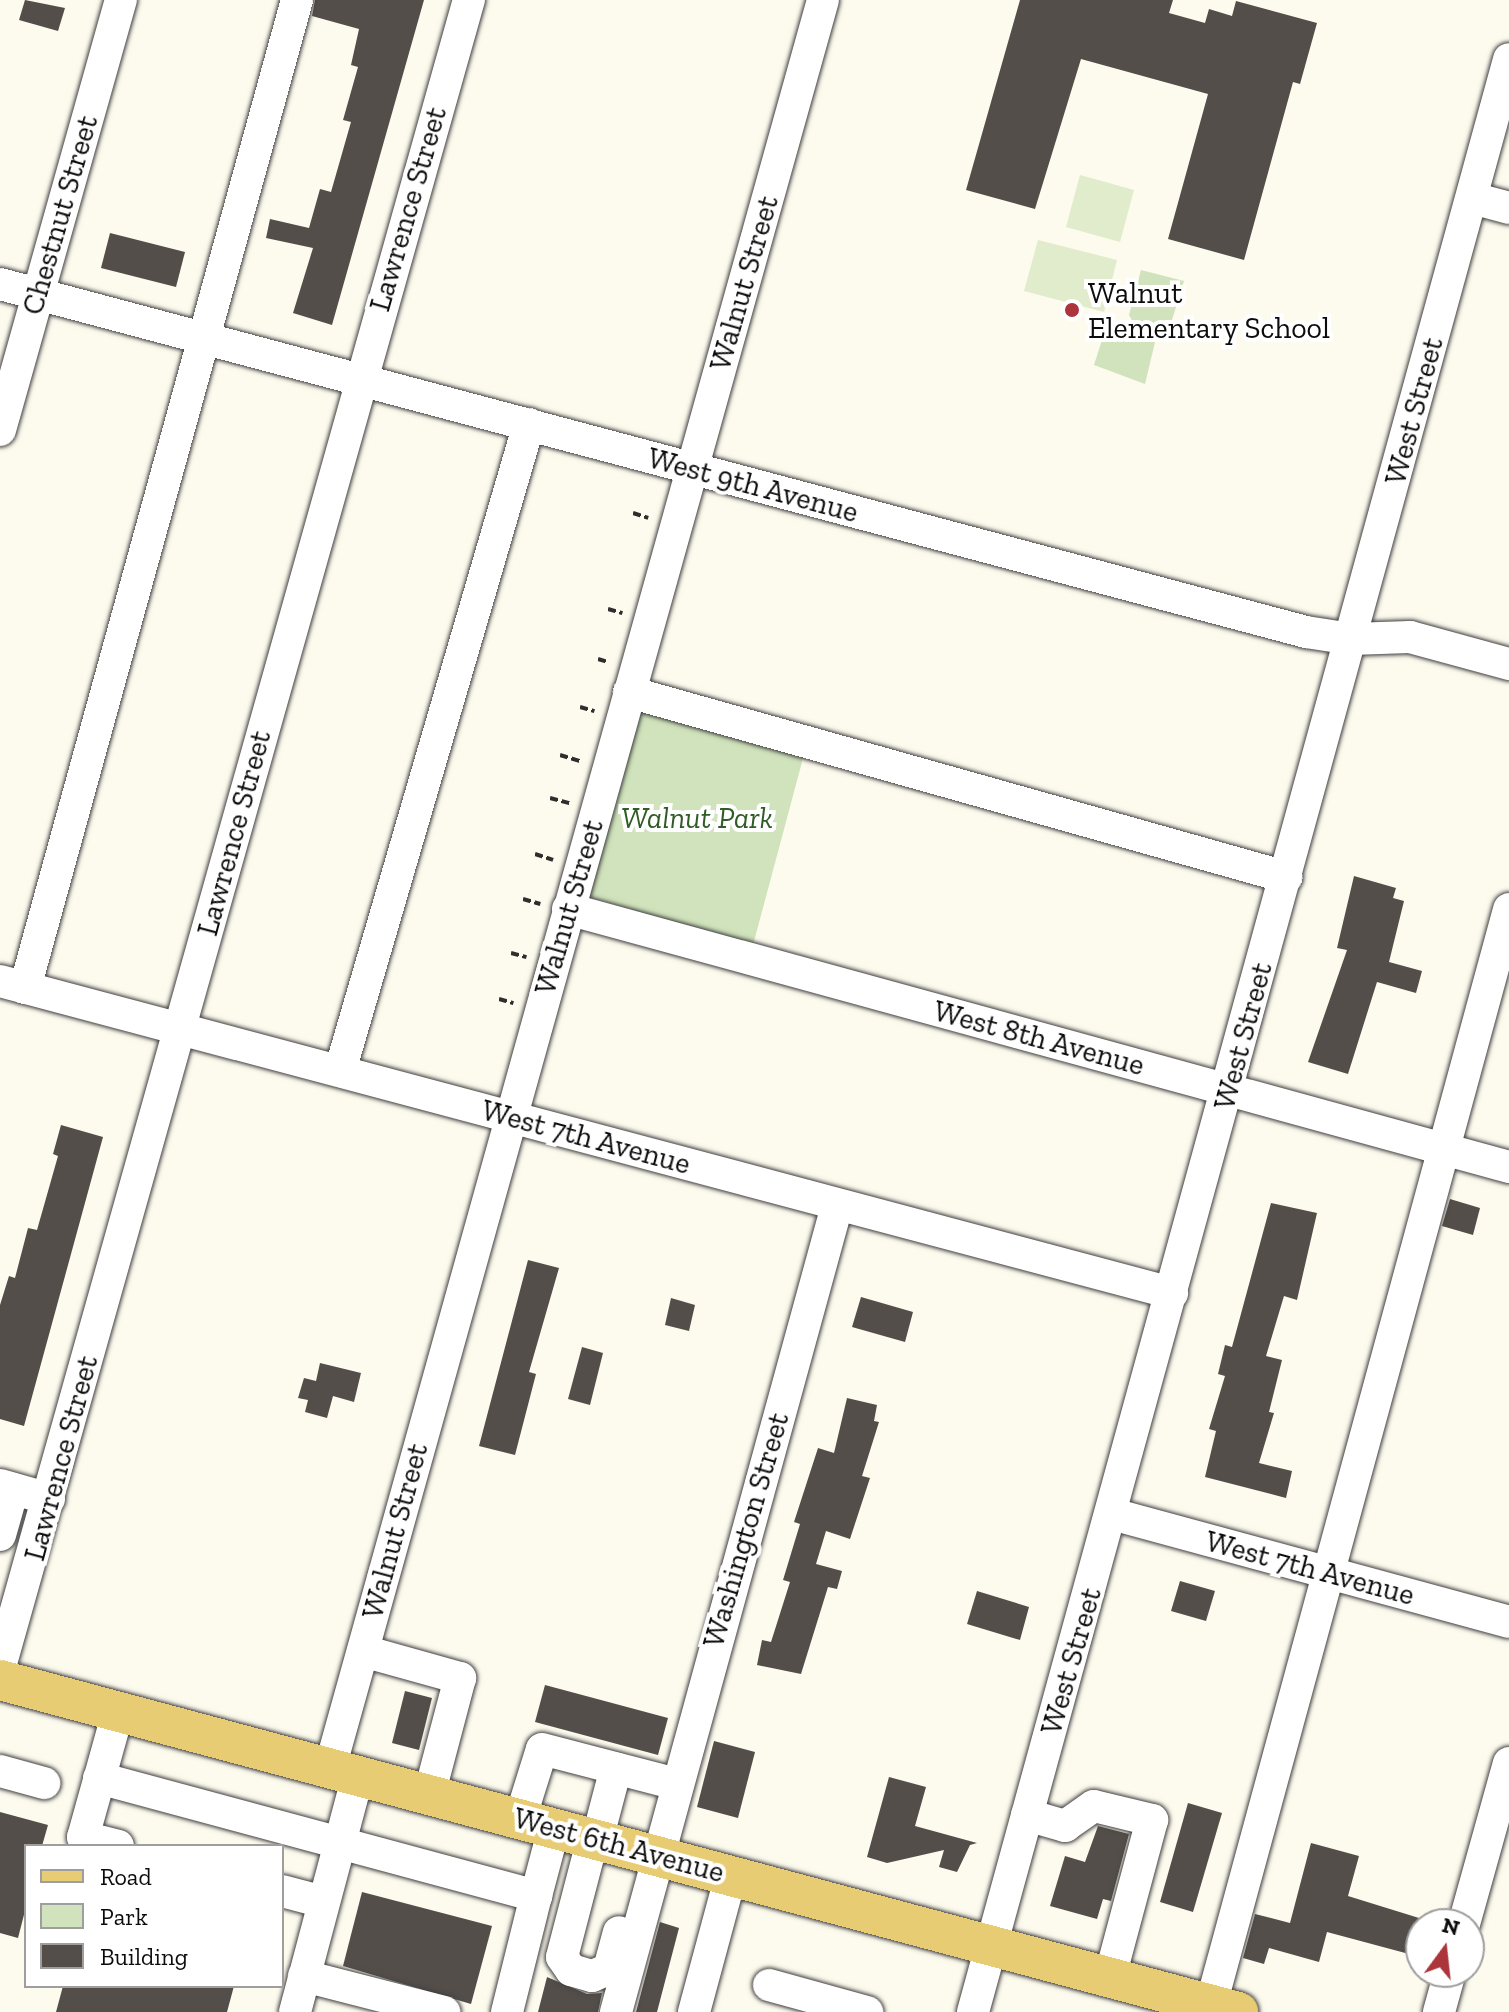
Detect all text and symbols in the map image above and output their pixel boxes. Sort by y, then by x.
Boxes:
street label: Lawrence Street [362,103,454,315]
street label: Chestnut Street [14,111,106,319]
street label: Walnut Street [702,191,786,375]
place label: Walnut Elementary School [1088,275,1331,346]
marker: Walnut Elementary School [1063,301,1081,319]
street label: West Street [1377,333,1451,489]
street label: West 9th Avenue [643,439,863,531]
street label: Lawrence Street [189,726,279,940]
park label: Walnut Park [621,800,773,836]
street label: Walnut Street [527,815,611,999]
street label: West Street [1206,958,1280,1114]
street label: West 8th Avenue [929,992,1149,1084]
street label: West 7th Avenue [477,1092,695,1182]
street label: Lawrence Street [16,1351,106,1565]
street label: Washington Street [695,1408,797,1652]
street label: Walnut Street [354,1439,436,1623]
street label: West 7th Avenue [1201,1523,1419,1613]
street label: West Street [1033,1584,1109,1738]
street label: West 6th Avenue [509,1799,729,1891]
legend [24,1844,284,1988]
text: Road [100,1862,152,1891]
text: Park [100,1902,148,1931]
north arrow [1405,1908,1485,1988]
text: N [1439,1911,1462,1941]
text: Building [100,1942,188,1971]

